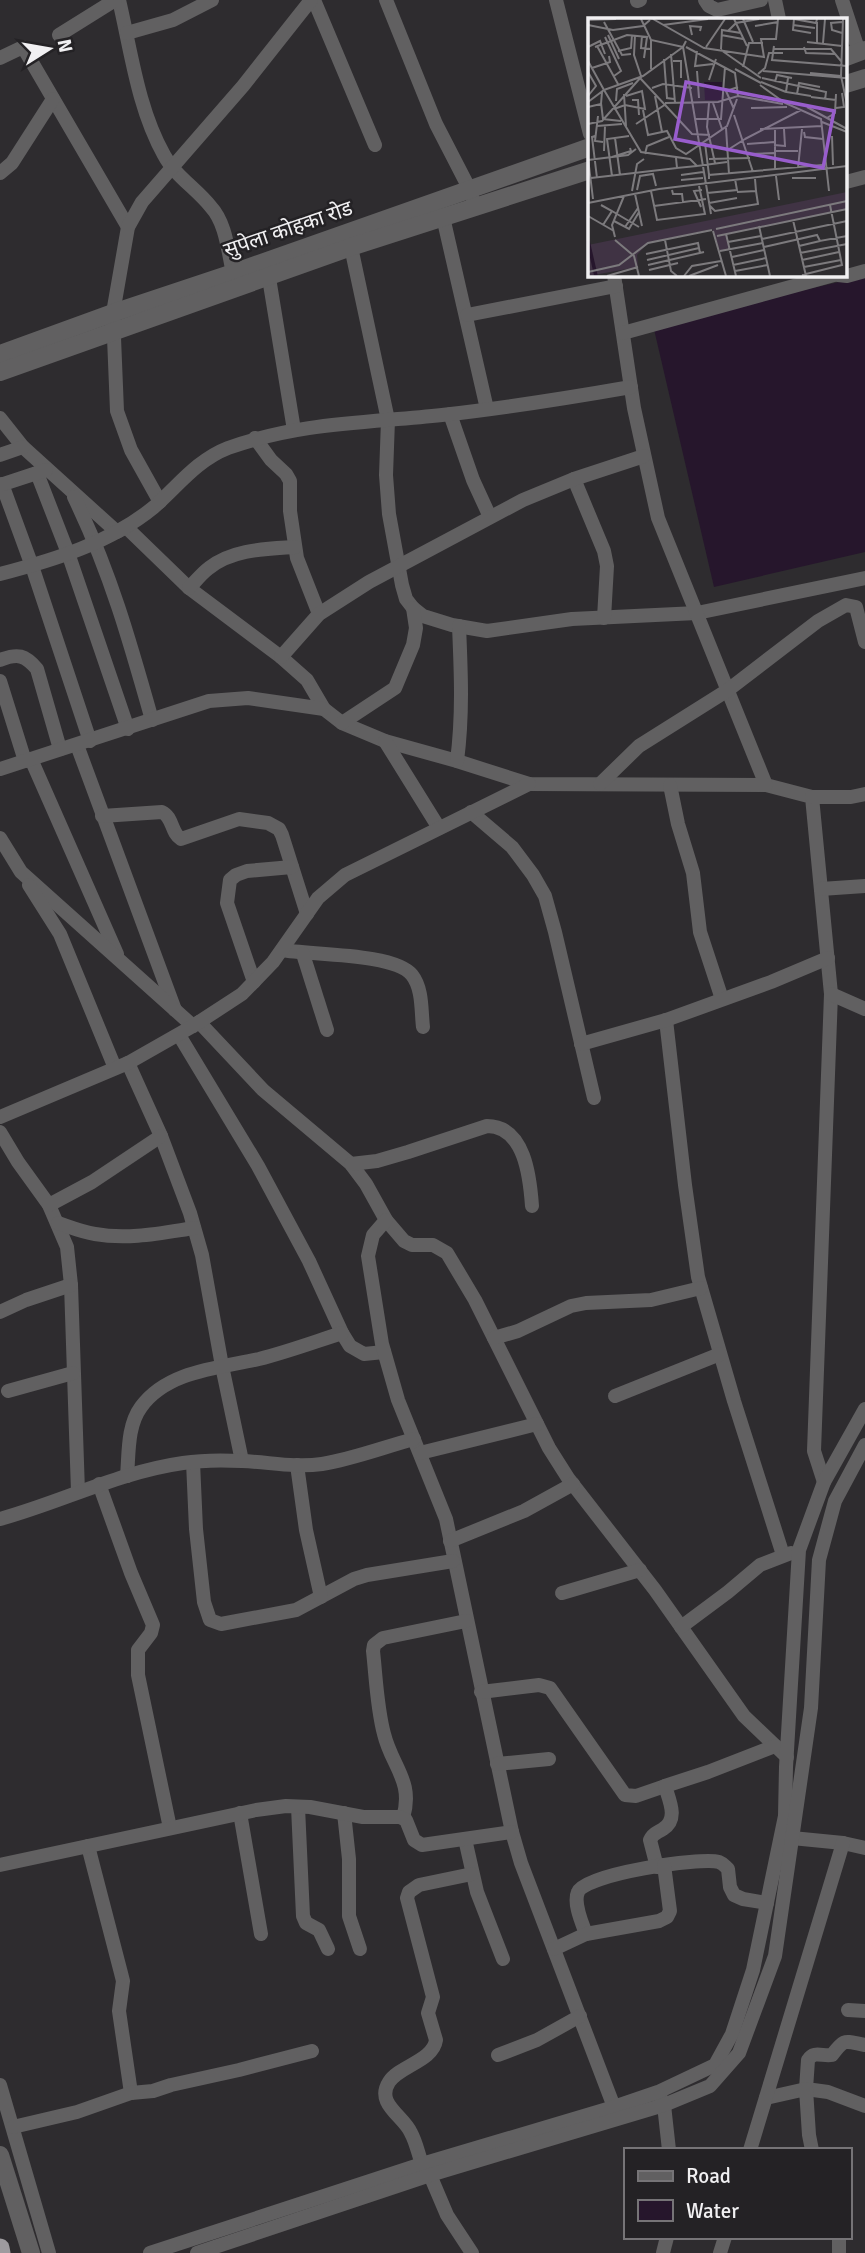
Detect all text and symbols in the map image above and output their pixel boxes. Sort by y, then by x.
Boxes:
north arrow [14,14,84,84]
inset map [588,18,848,276]
text: N [52,37,78,55]
street label: सुपेला कोहका रोड [220,195,357,263]
legend [624,2148,851,2239]
text: Road [686,2163,731,2189]
text: Water [686,2198,739,2224]

